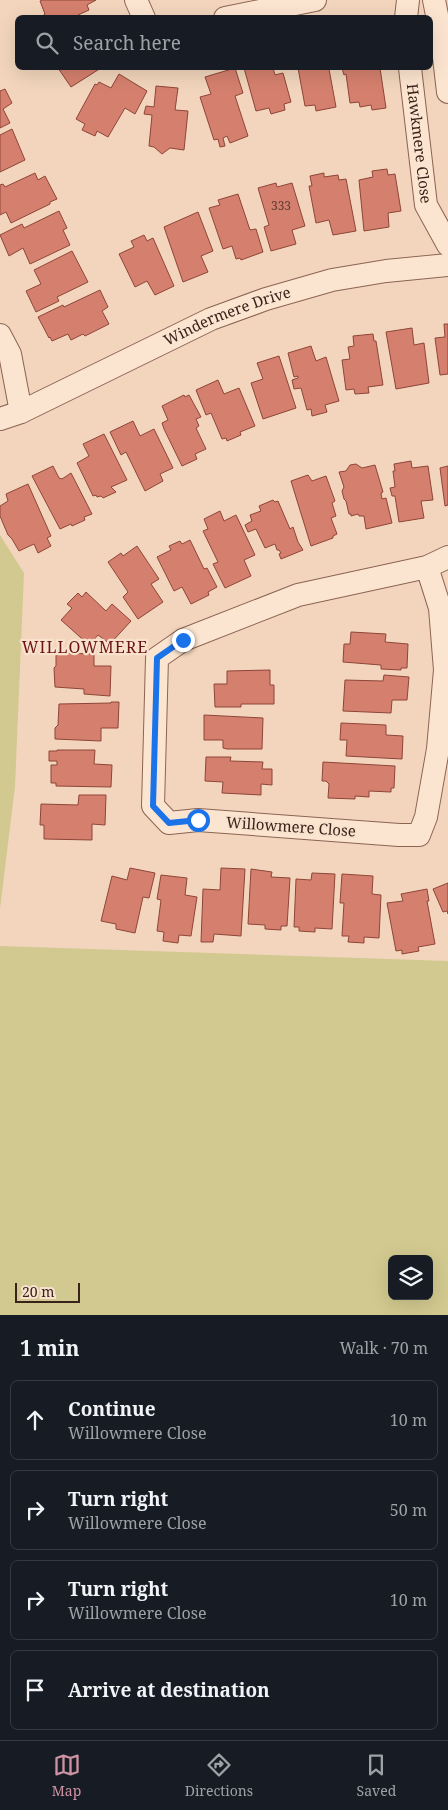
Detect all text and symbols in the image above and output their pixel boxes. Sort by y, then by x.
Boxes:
search box [15,15,433,70]
icon: search [33,29,61,57]
text: Search here [73,30,181,56]
street label: Hawkmere Close [403,82,437,204]
house number: 333 [271,197,291,214]
street label: Windermere Drive [160,281,293,350]
route end [172,629,195,652]
district label: WILLOWMERE [22,636,148,658]
route start [187,809,210,832]
street label: Willowmere Close [226,811,357,841]
map controls [388,1255,433,1300]
button: layers [388,1255,433,1300]
scale bar [15,1280,80,1303]
text: 20 m [22,1282,55,1301]
text: 1 min [20,1334,79,1362]
text: Walk · 70 m [340,1337,428,1359]
text: Continue [68,1396,156,1422]
icon: ahead [21,1406,49,1434]
text: 10 m [390,1409,427,1431]
text: Willowmere Close [68,1422,207,1444]
text: Turn right [68,1486,168,1512]
icon: right [21,1496,49,1524]
text: 50 m [390,1499,427,1521]
text: Willowmere Close [68,1512,207,1534]
text: Turn right [68,1576,168,1602]
icon: right [21,1586,49,1614]
text: 10 m [390,1589,427,1611]
text: Willowmere Close [68,1602,207,1624]
icon: arrive [21,1676,49,1704]
text: Arrive at destination [68,1677,270,1703]
tab: Map [52,1751,81,1800]
tab: Directions [185,1751,253,1800]
tab: Saved [357,1751,396,1800]

